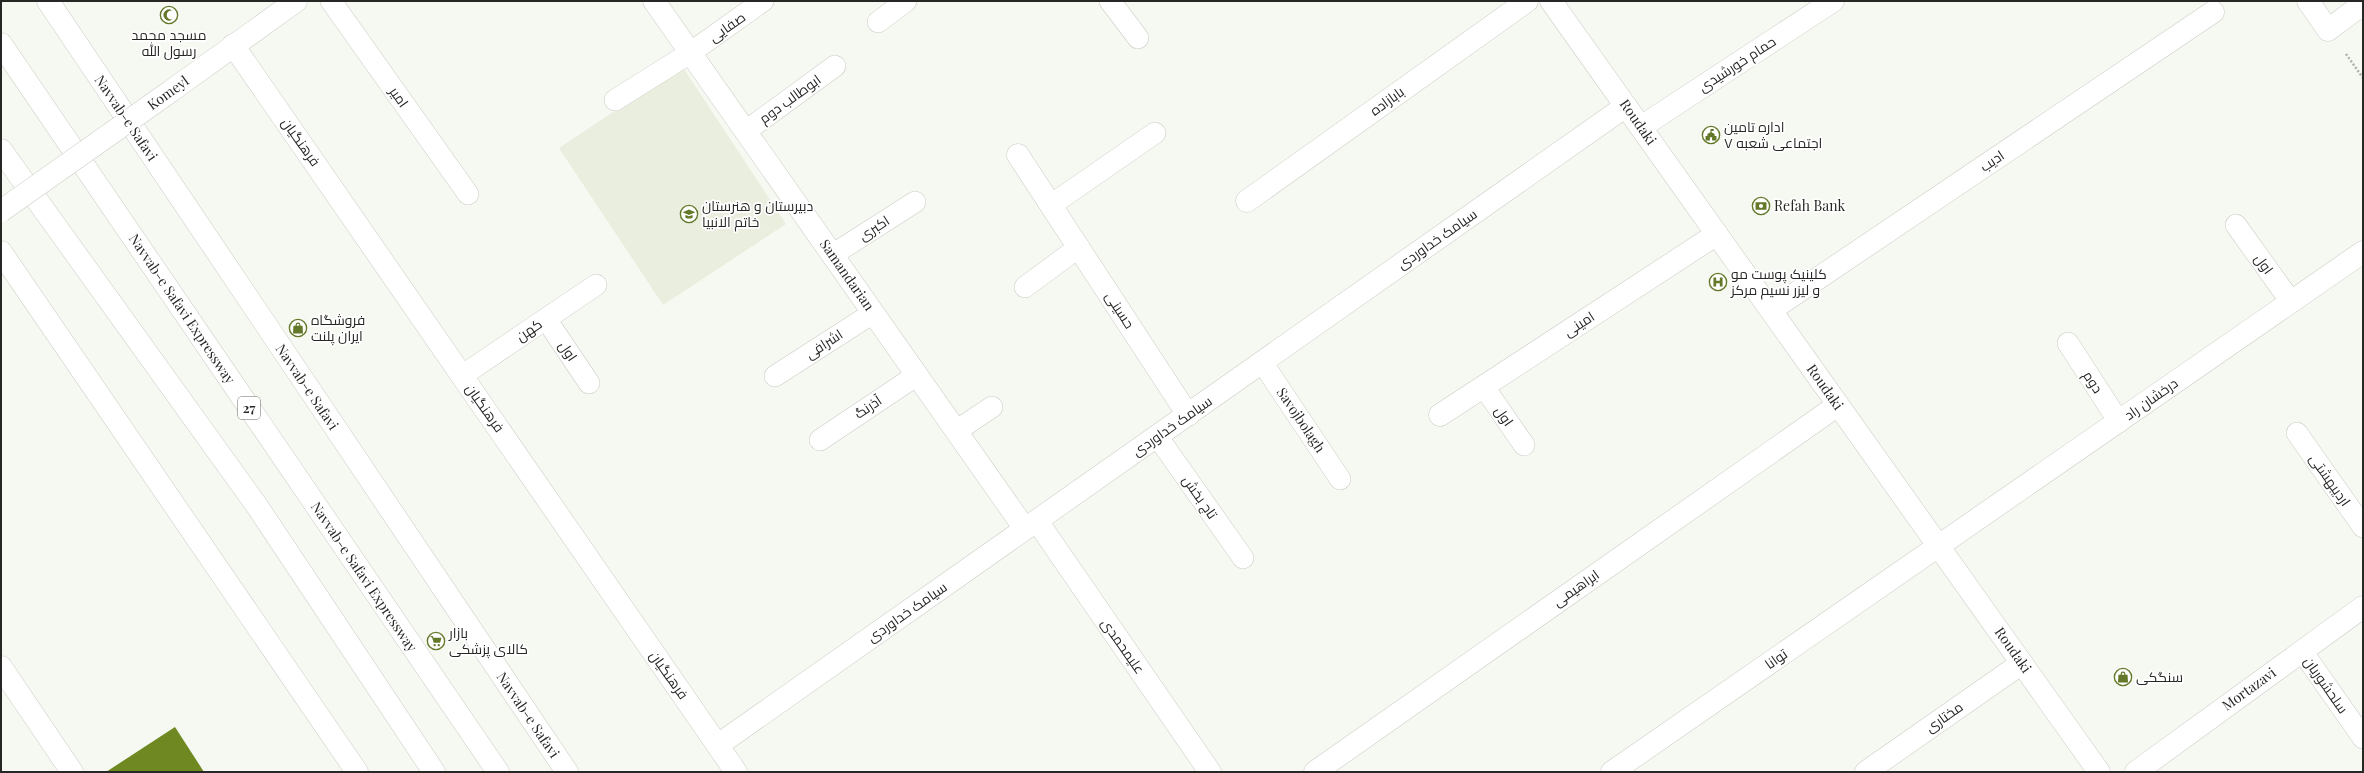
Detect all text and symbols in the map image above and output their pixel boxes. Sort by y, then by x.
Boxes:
mosque icon: مسجد محمد رسول الله [159,5,179,25]
street label: صفایی [705,7,749,46]
place label: مسجد محمد رسول الله [132,25,206,60]
street label: حمام خورشیدی [1694,31,1780,97]
street label: ابوطالب دوم [755,70,825,128]
street label: Navvab-e Safavi [91,71,162,164]
street label: Komeyl [143,71,192,114]
street label: امیر [385,82,413,111]
street label: بابازاده [1366,82,1408,119]
street label: Roudaki [1616,95,1661,148]
street label: فرهنگیان [278,114,325,170]
place label: اداره تامین اجتماعی شعبه ۷ [1724,117,1822,152]
public building icon: اداره تامین اجتماعی شعبه ۷ [1701,125,1721,145]
street label: ادیب [1976,146,2008,176]
place label: دبیرستان و هنرستان خاتم الانبیا [702,196,813,232]
bank icon: Refah Bank [1751,196,1771,216]
place label: Refah Bank [1774,196,1846,215]
school or university icon: دبیرستان و هنرستان خاتم الانبیا [679,204,699,224]
street label: سیامک خداوردی [1393,204,1480,273]
street label: اکبری [855,211,893,245]
street label: Navvab-e Safavi Expressway [125,230,240,387]
street label: Samandarian [816,235,879,315]
street label: اول [2251,250,2278,278]
place label: کلینیک پوست مو و لیزر نسیم مرکز [1730,264,1827,300]
hospital icon: کلینیک پوست مو و لیزر نسیم مرکز [1708,272,1728,292]
street label: حسینی [1101,288,1139,332]
street label: امینی [1560,307,1598,341]
place label: فروشگاه ایران پلنت [311,310,365,346]
street label: کهن [512,314,546,345]
shop icon: فروشگاه ایران پلنت [288,318,308,338]
street label: اشرافی [801,324,846,363]
street label: اول [555,337,582,365]
street label: Navvab-e Safavi [272,340,343,433]
street label: Roudaki [1803,360,1848,413]
street label: دوم [2078,367,2108,397]
street label: درخشان راد [2120,373,2181,424]
street label: فرهنگیان [462,380,509,436]
street label: Savojbolagh [1273,383,1331,457]
street label: آذرنگ [850,390,885,423]
street label: سیامک خداوردی [1128,391,1215,460]
road number: 27 [238,397,260,419]
street label: اول [1491,402,1518,430]
street label: اردیبهشتی [2305,450,2355,510]
street label: تاج بخش [1179,471,1222,522]
street label: Navvab-e Safavi Expressway [307,498,422,655]
street label: ابراهیمی [1549,565,1603,610]
street label: سیامک خداوردی [863,577,950,646]
street label: علیمحمدی [1097,614,1150,677]
place label: بازار کالای پزشکی [448,623,528,659]
street label: Roudaki [1991,623,2036,676]
supermarket icon: بازار کالای پزشکی [426,631,446,651]
street label: توانا [1761,644,1791,673]
street label: فرهنگیان [646,647,693,703]
street label: سلحشوریان [2300,653,2353,717]
street label: Mortazavi [2218,663,2279,715]
shop icon: سنگکی [2113,667,2133,687]
place label: سنگکی [2136,667,2183,686]
street label: Navvab-e Safavi [493,668,564,761]
street label: مختاری [1921,697,1966,736]

